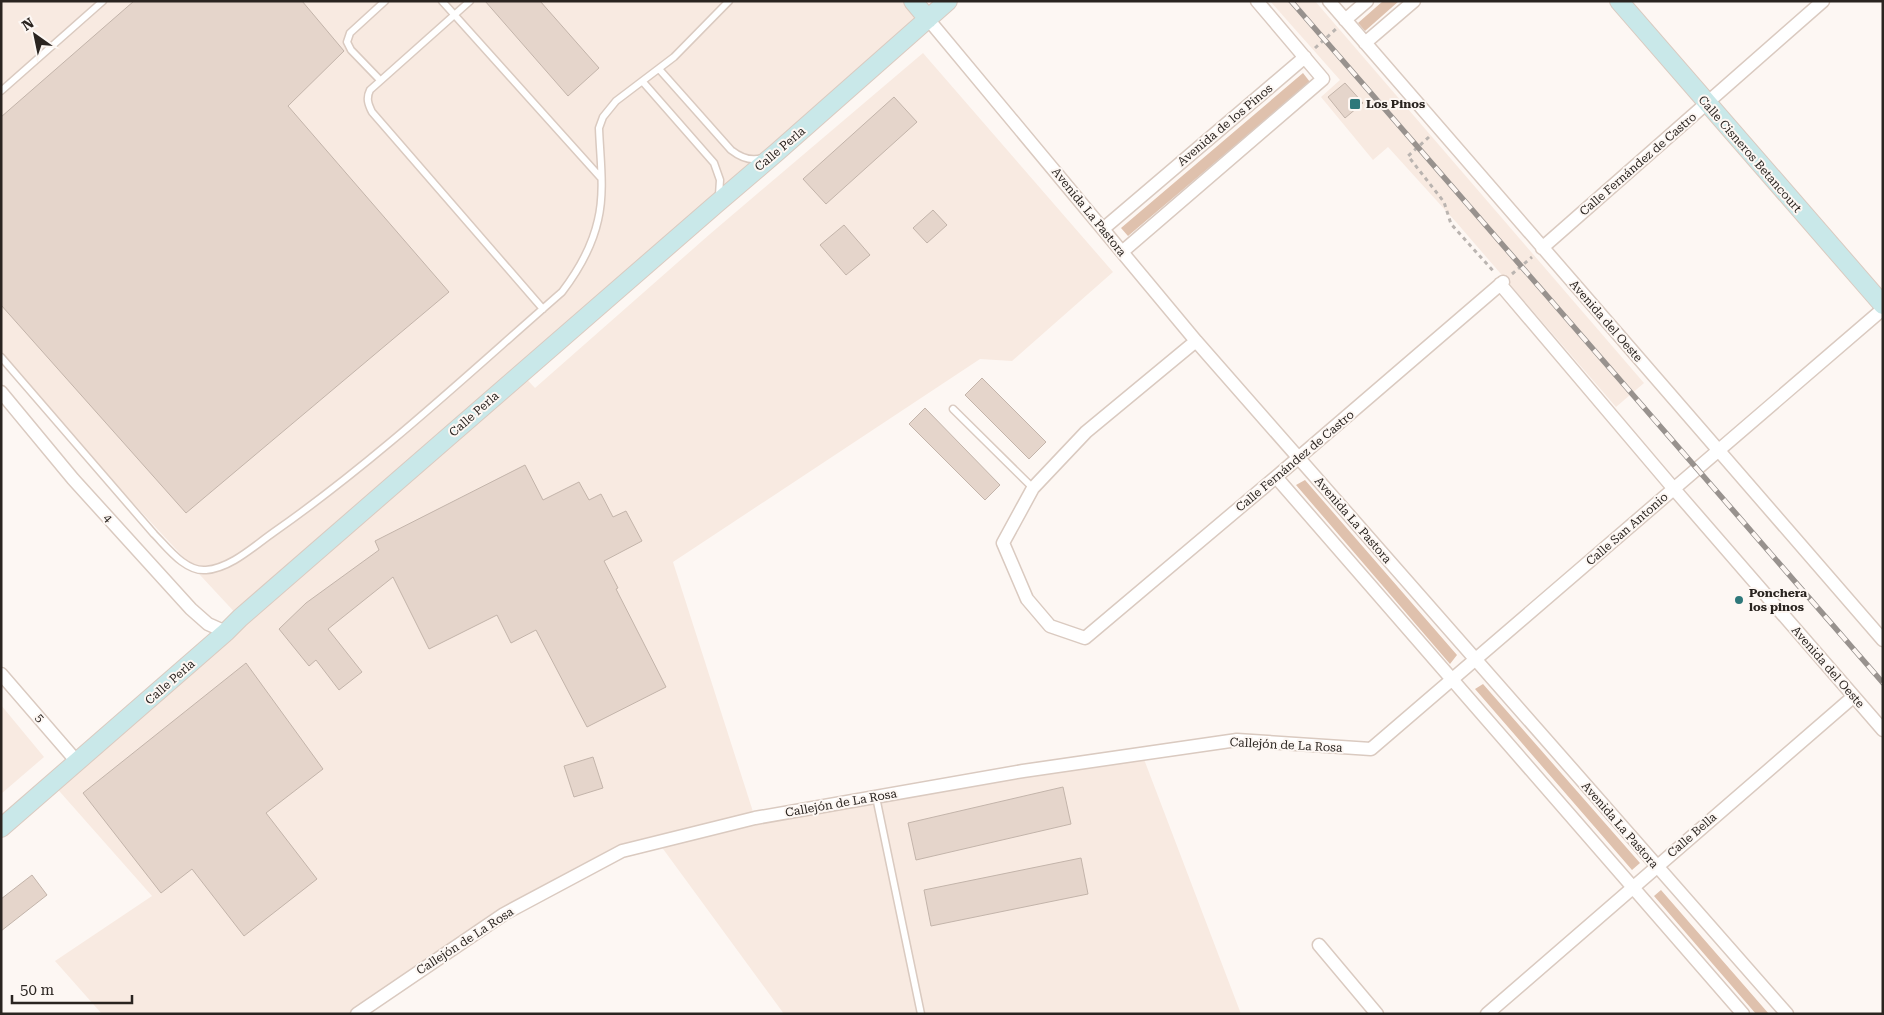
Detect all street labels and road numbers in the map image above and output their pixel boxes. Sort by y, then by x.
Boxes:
street label: Avenida de los Pinos [1175,81,1276,169]
street label: Calle Cisneros Betancourt [1695,93,1805,216]
street label: Calle Fernández de Castro [1577,110,1699,218]
street label: Calle Perla [752,124,808,174]
street label: Avenida La Pastora [1049,165,1129,259]
street label: Avenida del Oeste [1567,277,1646,365]
street label: Calle Perla [446,388,502,439]
street label: Calle Fernández de Castro [1233,407,1357,515]
street label: Avenida La Pastora [1312,474,1395,566]
street label: Calle San Antonio [1583,490,1671,568]
street label: 4 [101,511,116,525]
street label: Avenida del Oeste [1789,623,1868,711]
street label: Calle Perla [142,656,198,707]
street label: 5 [33,711,48,725]
street label: Callejón de La Rosa [1229,735,1343,755]
street label: Avenida La Pastora [1579,779,1662,871]
street label: Callejón de La Rosa [784,786,898,820]
street label: Calle Bella [1665,810,1720,860]
street label: Callejón de La Rosa [414,904,517,978]

